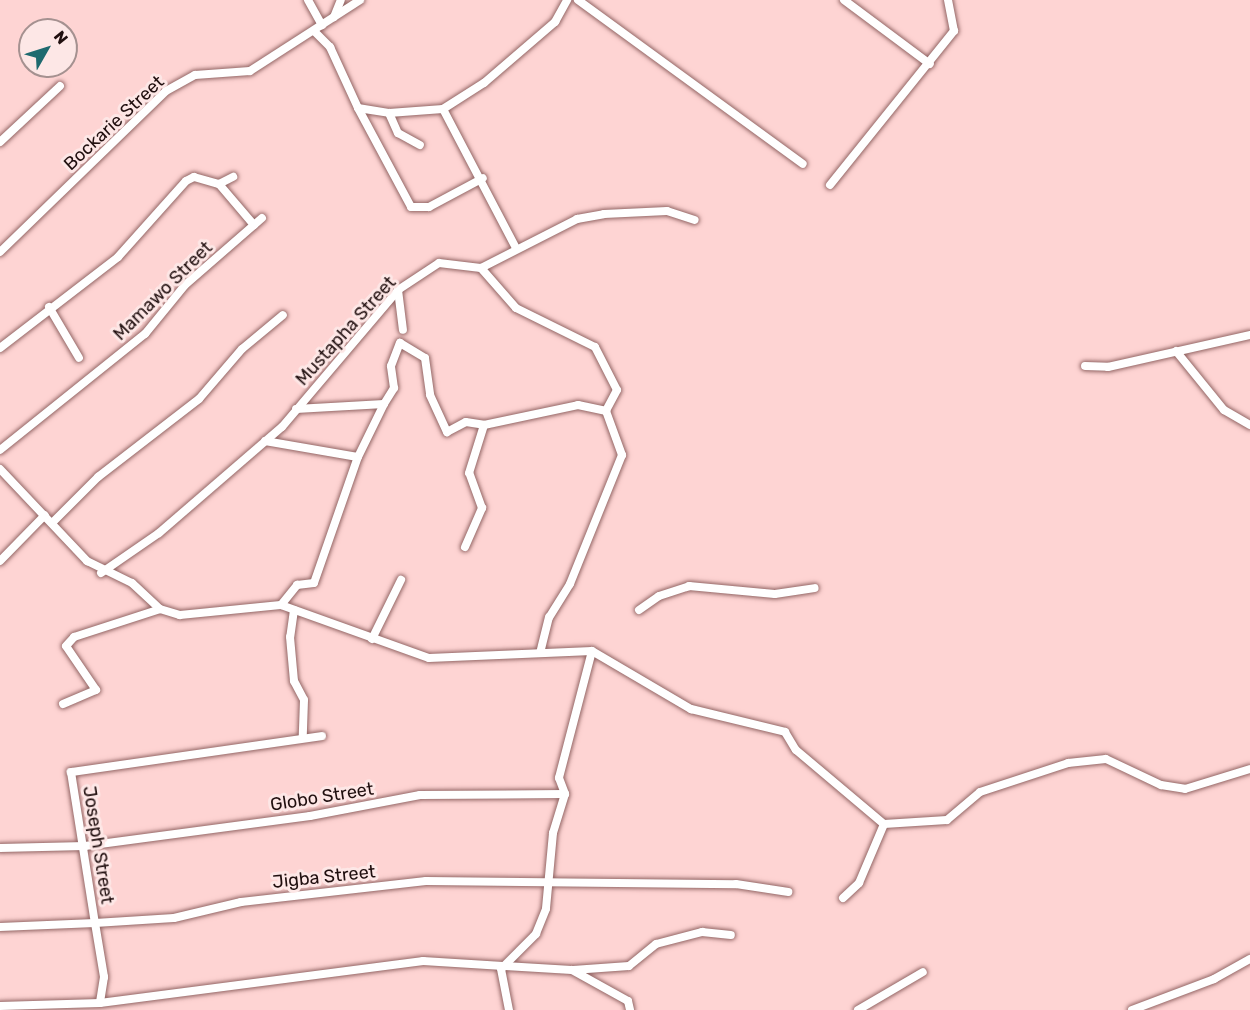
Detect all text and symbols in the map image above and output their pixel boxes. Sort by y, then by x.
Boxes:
north arrow [18,18,78,78]
text: N [50,27,72,48]
street label: Bockarie Street [59,71,169,175]
street label: Mamawo Street [109,237,217,345]
street label: Mustapha Street [291,272,401,390]
street label: Globo Street [269,778,375,816]
street label: Joseph Street [78,784,118,906]
street label: Jigba Street [271,861,377,893]

